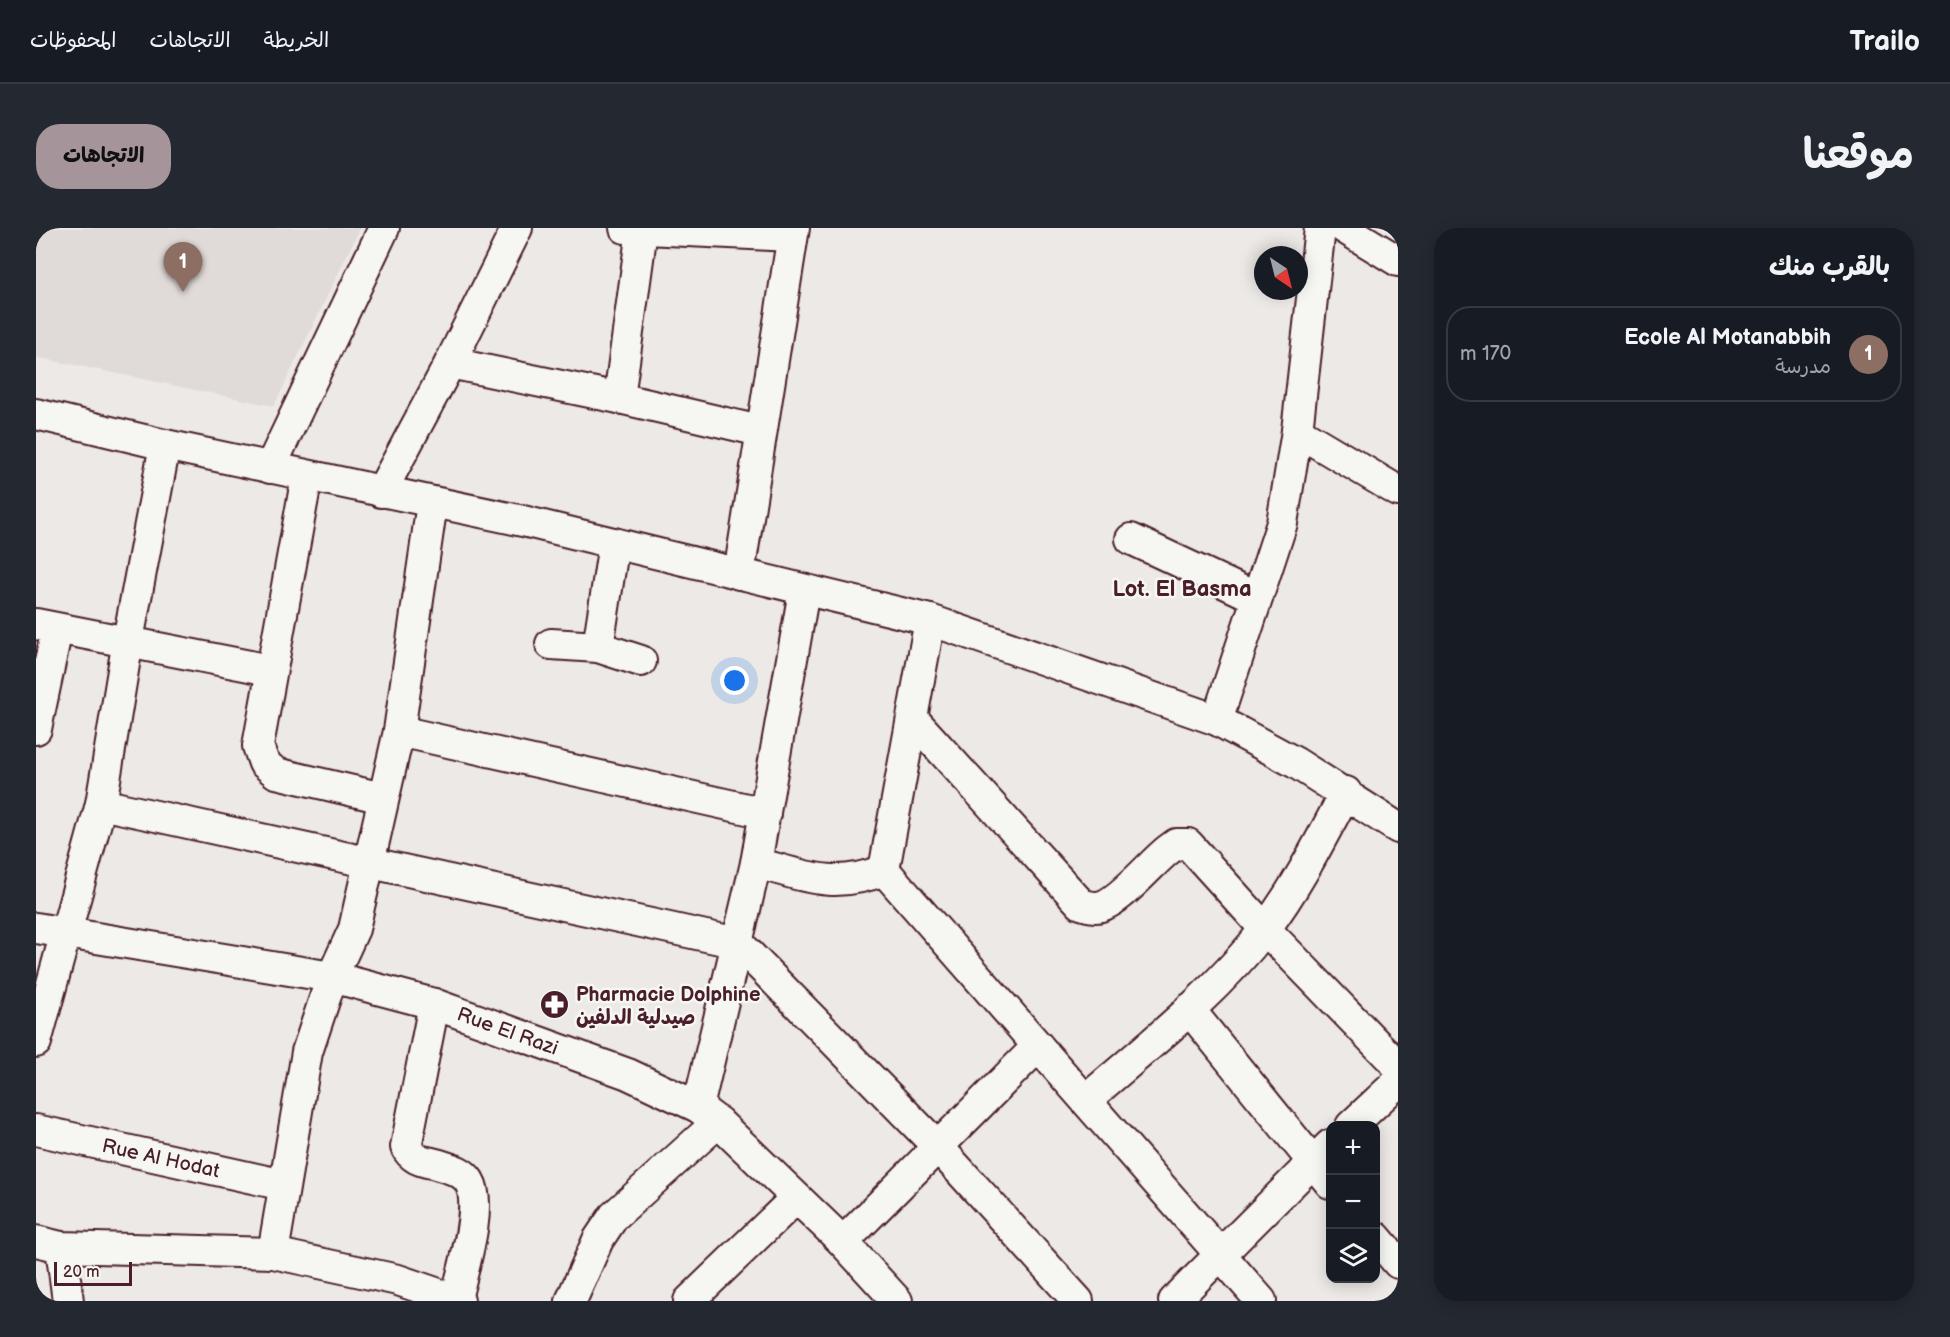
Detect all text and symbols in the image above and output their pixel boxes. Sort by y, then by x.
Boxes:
text: Trailo [1849,25,1920,58]
text: المحفوظات [30,28,116,53]
text: الاتجاهات [149,28,231,53]
text: الخريطة [264,28,329,53]
button: الاتجاهات [36,124,171,189]
text: موقعنا [1803,130,1914,181]
pin: 1 [164,242,202,292]
north arrow [1254,246,1308,300]
text: بالقرب منك [1769,252,1890,283]
text: Ecole Al Motanabbih [1624,324,1831,351]
text: 170 m [1460,342,1511,366]
text: 1 [1864,342,1873,366]
text: مدرسة [1775,355,1831,379]
district label: Lot. El Basma [1112,576,1252,603]
your location [720,666,749,695]
place label: Pharmacie Dolphine صيدلية الدلفين [576,983,760,1030]
pharmacy icon: Pharmacie Dolphine صيدلية الدلفين [539,989,571,1021]
street label: Rue El Razi [454,1002,561,1061]
map controls [1326,1121,1380,1283]
button: + [1326,1121,1380,1175]
street label: Rue Al Hodat [100,1134,222,1183]
button: − [1326,1175,1380,1229]
button: layers [1326,1229,1380,1283]
scale bar [54,1259,132,1286]
text: 20 m [63,1263,99,1282]

